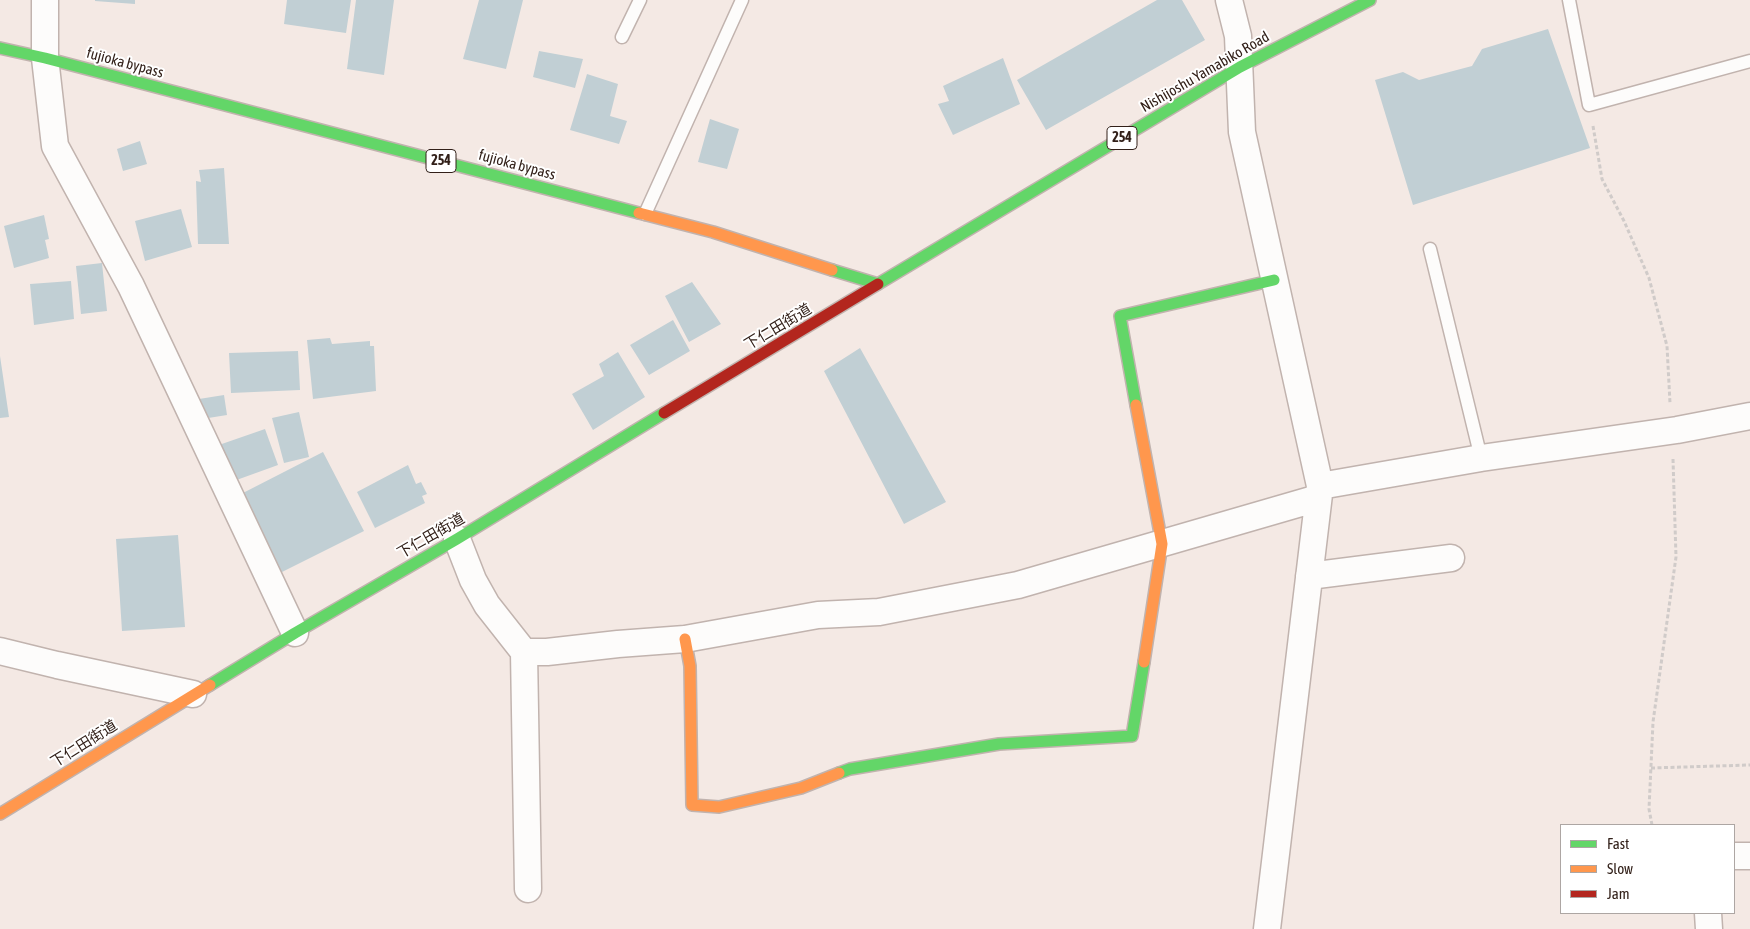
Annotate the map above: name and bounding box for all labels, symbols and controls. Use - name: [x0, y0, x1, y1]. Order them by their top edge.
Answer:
- street label: Nishijoshu Yamabiko Road: [1137, 28, 1273, 116]
- street label: fujioka bypass: [85, 44, 165, 82]
- road number: 254: [1107, 126, 1137, 150]
- street label: fujioka bypass: [477, 146, 557, 184]
- road number: 254: [426, 150, 456, 172]
- street label: 下仁田街道: [741, 300, 815, 354]
- street label: 下仁田街道: [394, 509, 468, 563]
- street label: 下仁田街道: [47, 716, 121, 772]
- legend: [1560, 824, 1735, 914]
- text: Fast: [1607, 835, 1629, 852]
- text: Slow: [1607, 860, 1633, 877]
- text: Jam: [1607, 885, 1630, 902]

